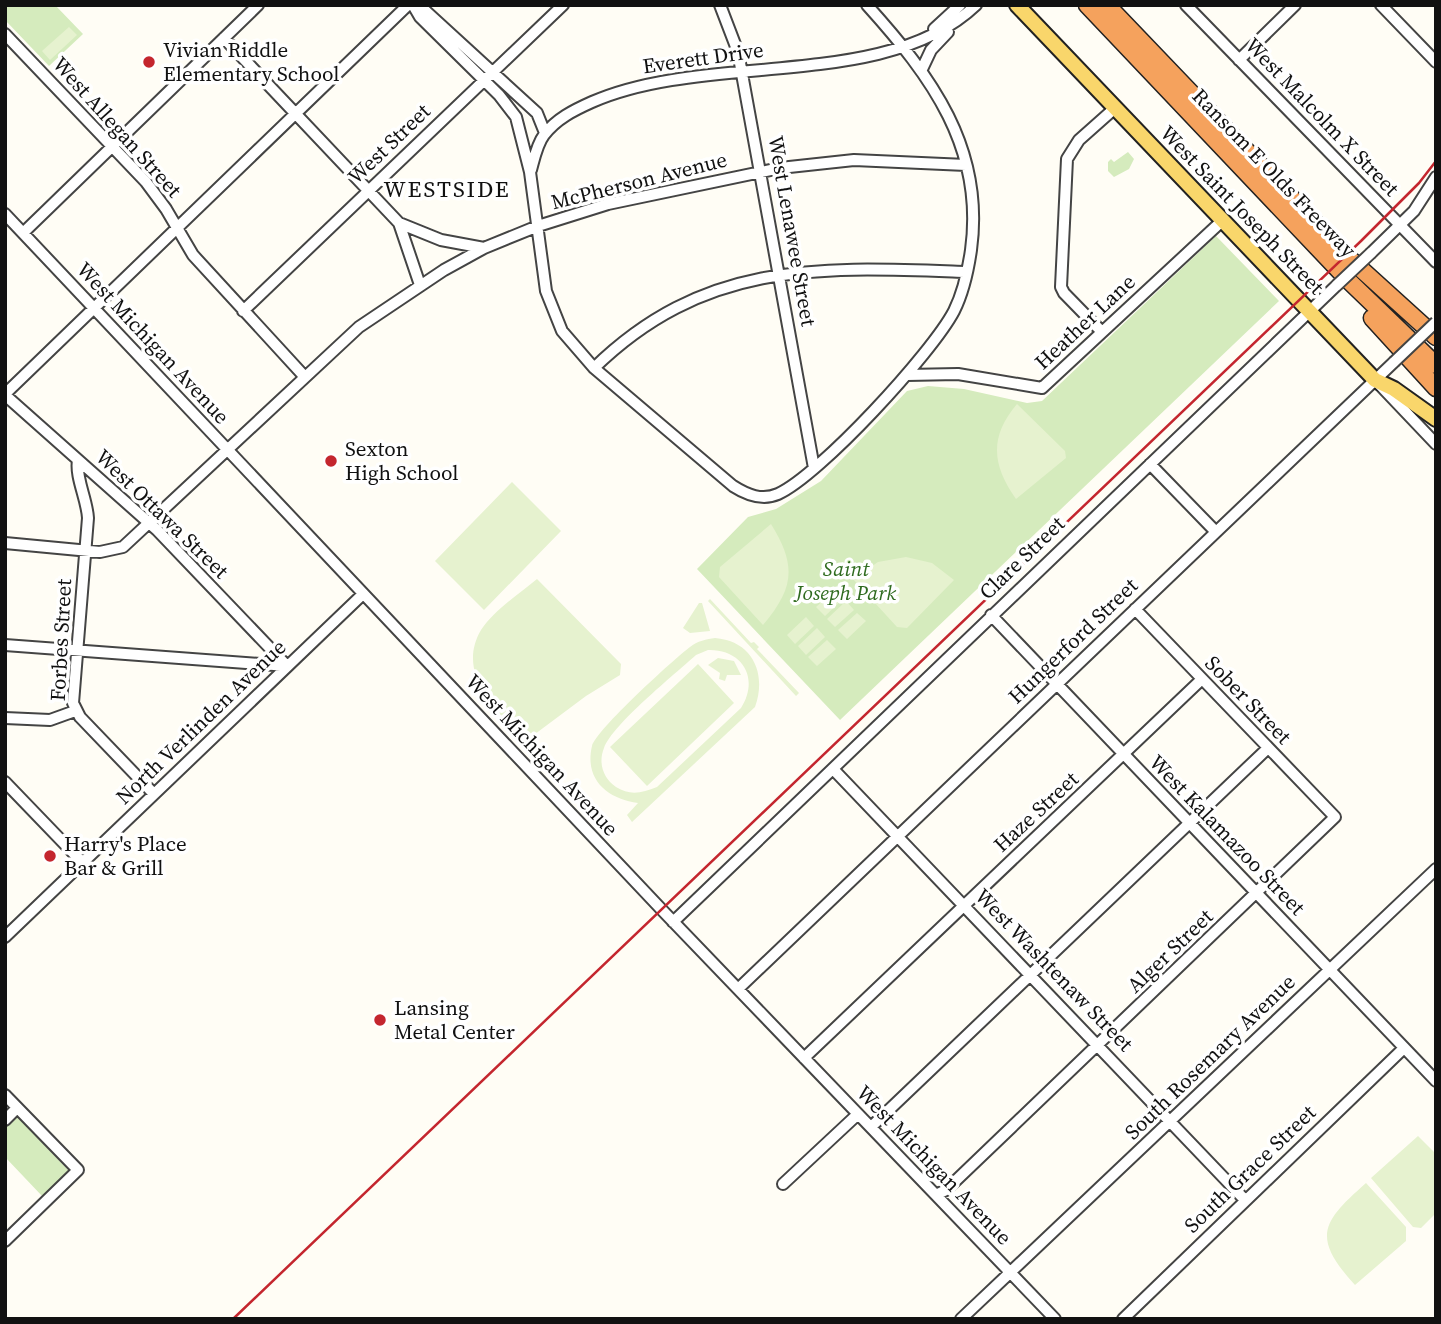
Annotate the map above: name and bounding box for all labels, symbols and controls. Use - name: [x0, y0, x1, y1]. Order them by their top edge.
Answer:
- street label: West Malcolm X Street: [1239, 31, 1406, 202]
- place label: Vivian Riddle Elementary School: [163, 35, 340, 88]
- street label: Everett Drive: [641, 35, 765, 80]
- street label: West Allegan Street: [46, 50, 189, 204]
- marker: Vivian Riddle Elementary School: [141, 54, 157, 70]
- street label: Ransom E Olds Freeway: [1186, 82, 1363, 264]
- street label: West Street: [341, 97, 436, 190]
- street label: West Saint Joseph Street: [1154, 119, 1331, 301]
- street label: West Lenawee Street: [761, 134, 824, 328]
- street label: McPherson Avenue: [548, 145, 730, 216]
- district label: WESTSIDE: [383, 173, 511, 205]
- street label: West Michigan Avenue: [70, 255, 236, 430]
- street label: Heather Lane: [1028, 267, 1141, 376]
- place label: Sexton High School: [345, 434, 458, 487]
- street label: West Ottawa Street: [89, 442, 235, 585]
- marker: Sexton High School: [323, 453, 339, 469]
- street label: Clare Street: [973, 509, 1071, 606]
- park label: Saint Joseph Park: [793, 554, 896, 607]
- street label: Hungerford Street: [1002, 571, 1144, 710]
- street label: Forbes Street: [43, 578, 78, 702]
- street label: North Verlinden Avenue: [109, 633, 292, 811]
- street label: Sober Street: [1199, 649, 1298, 750]
- street label: West Michigan Avenue: [459, 667, 625, 842]
- street label: West Kalamazoo Street: [1143, 748, 1312, 921]
- street label: Haze Street: [987, 765, 1085, 858]
- place label: Harry's Place Bar & Grill: [64, 829, 187, 882]
- marker: Harry's Place Bar & Grill: [42, 848, 58, 864]
- street label: West Washtenaw Street: [969, 882, 1140, 1058]
- street label: Alger Street: [1120, 902, 1219, 999]
- street label: South Rosemary Avenue: [1118, 967, 1301, 1146]
- place label: Lansing Metal Center: [394, 993, 515, 1046]
- marker: Lansing Metal Center: [372, 1012, 388, 1028]
- street label: West Michigan Avenue: [850, 1078, 1018, 1251]
- street label: South Grace Street: [1178, 1098, 1322, 1239]

